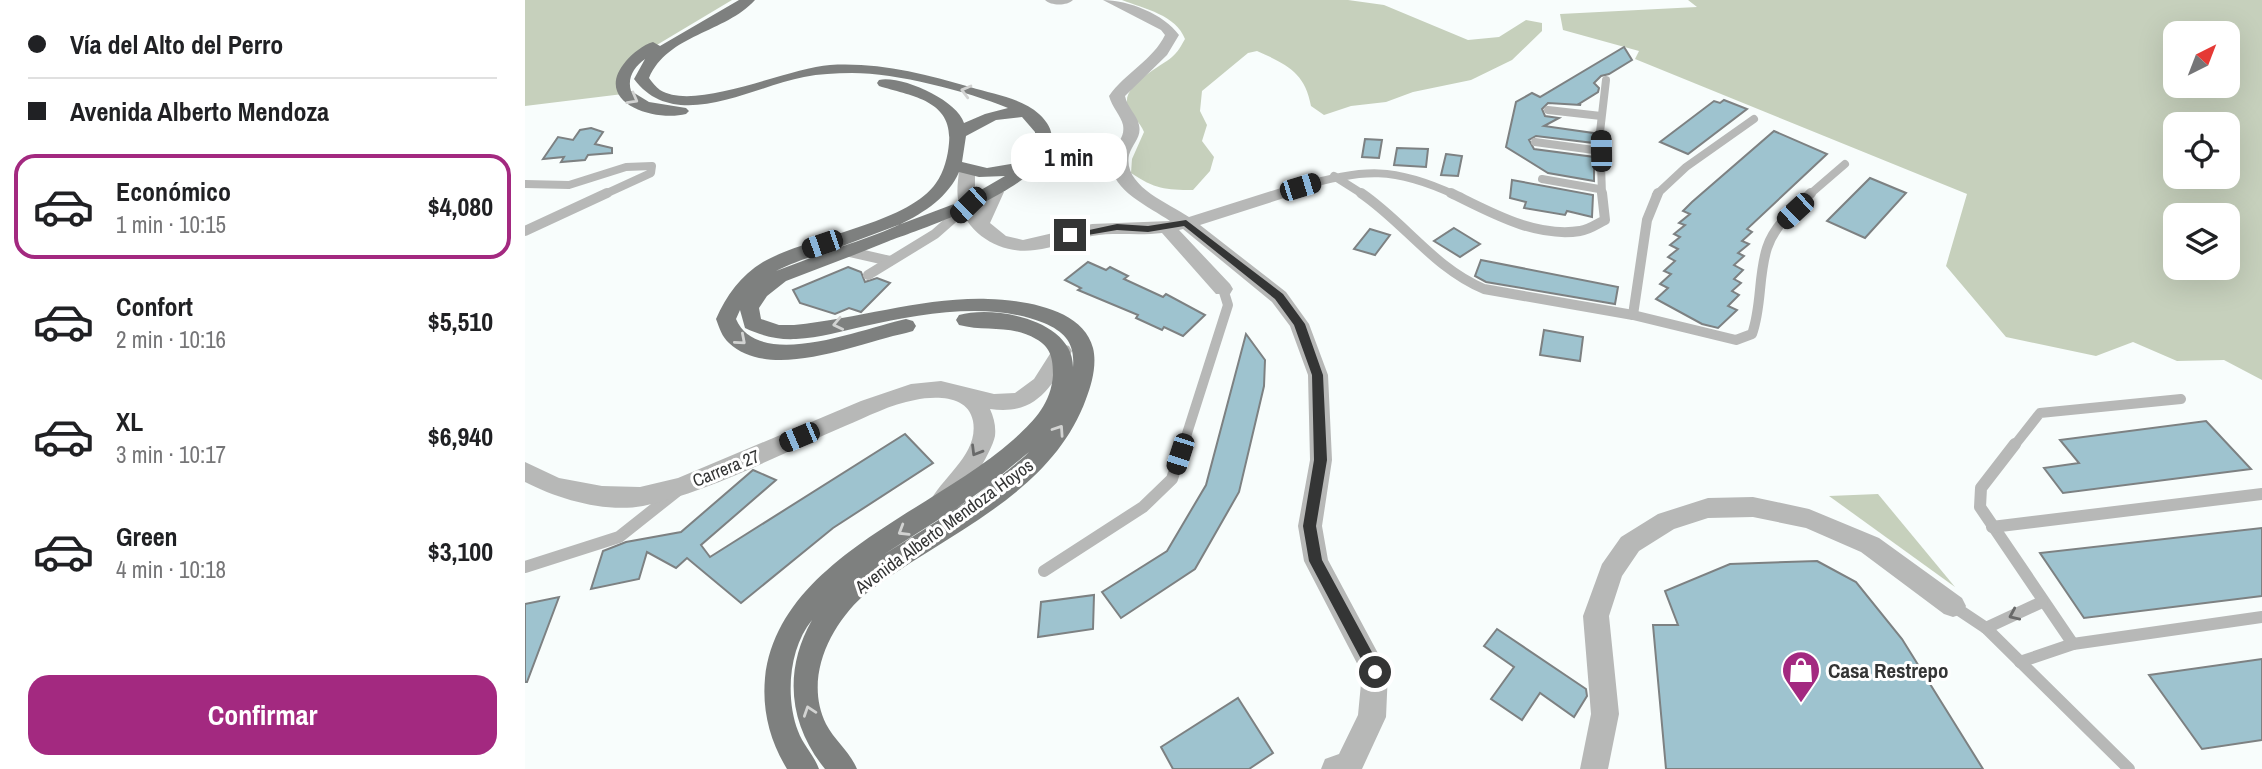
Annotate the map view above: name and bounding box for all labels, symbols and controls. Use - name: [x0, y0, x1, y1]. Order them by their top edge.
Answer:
- north arrow: [2163, 21, 2240, 98]
- map controls: [2163, 21, 2240, 280]
- text: Vía del Alto del Perro: [70, 27, 283, 62]
- one-way arrow: [960, 85, 972, 100]
- one-way arrow: [626, 91, 639, 104]
- text: Avenida Alberto Mendoza: [70, 94, 329, 129]
- button: locate: [2163, 112, 2240, 189]
- car: [1591, 130, 1612, 172]
- callout: 1 min: [1012, 134, 1128, 182]
- text: 1 min: [1044, 142, 1094, 173]
- car: [1277, 171, 1324, 203]
- text: Económico: [116, 174, 231, 209]
- icon: car: [32, 175, 95, 238]
- car: [946, 183, 991, 227]
- text: $4,080: [428, 189, 493, 224]
- car: [1773, 189, 1818, 233]
- button: layers: [2163, 203, 2240, 280]
- text: 1 min · 10:15: [116, 209, 226, 240]
- route end: [1054, 219, 1086, 251]
- car: [799, 227, 846, 261]
- text: Confort: [116, 289, 193, 324]
- icon: car: [32, 290, 95, 353]
- text: $5,510: [428, 304, 493, 339]
- one-way arrow: [832, 316, 844, 331]
- text: 2 min · 10:16: [116, 324, 226, 355]
- one-way arrow: [733, 332, 746, 344]
- text: XL: [116, 404, 143, 439]
- icon: car: [32, 405, 95, 468]
- text: $6,940: [428, 419, 493, 454]
- car: [776, 419, 823, 455]
- one-way arrow: [1051, 425, 1063, 438]
- car: [1164, 431, 1197, 477]
- text: 3 min · 10:17: [116, 439, 226, 470]
- street label: Carrera 27: [689, 443, 763, 493]
- one-way arrow: [972, 444, 985, 457]
- street label: Avenida Alberto Mendoza Hoyos: [849, 453, 1038, 600]
- text: Green: [116, 519, 178, 554]
- icon: car: [32, 520, 95, 583]
- one-way arrow: [897, 523, 910, 536]
- text: $3,100: [428, 534, 493, 569]
- text: 4 min · 10:18: [116, 554, 226, 585]
- one-way arrow: [2009, 607, 2021, 621]
- shop icon: Casa Restrepo: [1780, 649, 1822, 704]
- route start: [1359, 656, 1391, 688]
- place label: Casa Restrepo: [1828, 656, 1949, 685]
- button: Confirmar: [28, 675, 497, 755]
- one-way arrow: [803, 706, 817, 718]

